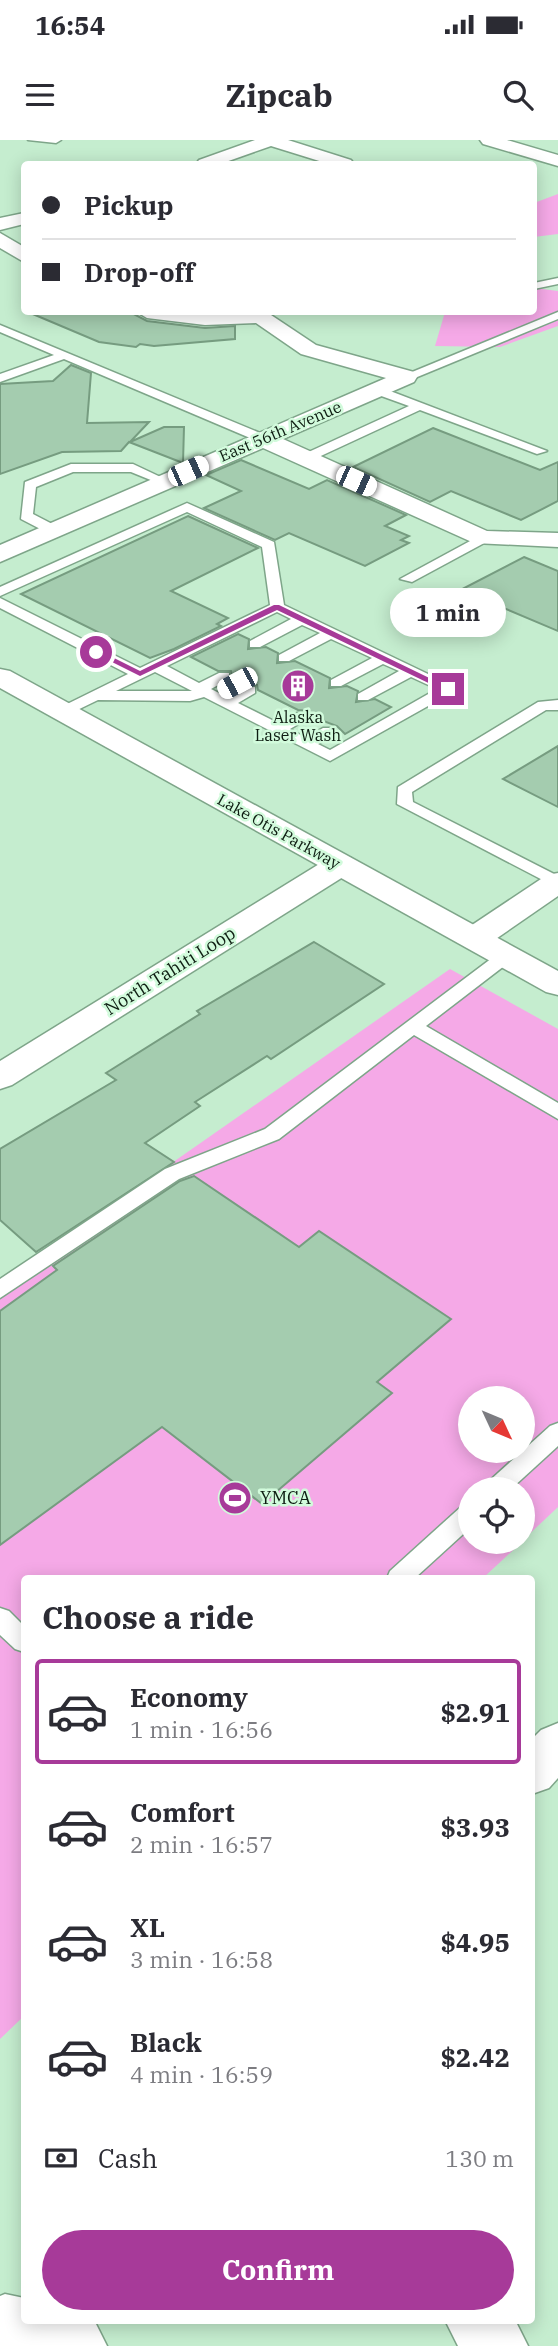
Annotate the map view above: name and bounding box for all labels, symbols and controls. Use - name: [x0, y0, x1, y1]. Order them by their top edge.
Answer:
- text: 16:54: [35, 8, 105, 42]
- text: Zipcab: [225, 74, 333, 116]
- icon: menu: [21, 76, 59, 114]
- icon: search: [499, 76, 537, 114]
- text: Pickup: [84, 188, 174, 222]
- text: Drop-off: [84, 255, 195, 289]
- street label: East 56th Avenue: [216, 396, 344, 466]
- car: [165, 453, 212, 489]
- car: [333, 463, 380, 499]
- callout: 1 min: [390, 588, 506, 636]
- text: 1 min: [416, 597, 480, 627]
- route start: [80, 636, 112, 668]
- car: [214, 664, 261, 702]
- building icon: Alaska Laser Wash: [279, 667, 317, 705]
- route end: [432, 673, 464, 705]
- place label: Alaska Laser Wash: [255, 707, 341, 745]
- street label: Lake Otis Parkway: [214, 789, 344, 873]
- street label: North Tahiti Loop: [100, 921, 239, 1020]
- north arrow: [458, 1386, 536, 1463]
- map controls: [458, 1386, 535, 1554]
- button: locate: [458, 1477, 535, 1554]
- sports icon: YMCA: [216, 1479, 254, 1517]
- place label: YMCA: [260, 1486, 312, 1509]
- text: Choose a ride: [42, 1596, 254, 1638]
- icon: car: [46, 1680, 109, 1743]
- text: Economy: [130, 1680, 248, 1714]
- text: $2.91: [440, 1695, 510, 1729]
- text: 1 min · 16:56: [130, 1714, 273, 1744]
- icon: car: [46, 1795, 109, 1858]
- text: Comfort: [130, 1795, 235, 1829]
- text: $3.93: [440, 1810, 510, 1844]
- text: 2 min · 16:57: [130, 1829, 273, 1859]
- icon: car: [46, 1910, 109, 1973]
- text: XL: [130, 1910, 165, 1944]
- text: $4.95: [440, 1925, 510, 1959]
- text: 3 min · 16:58: [130, 1944, 273, 1974]
- icon: car: [46, 2025, 109, 2088]
- text: Black: [130, 2025, 202, 2059]
- text: $2.42: [440, 2040, 510, 2074]
- text: 4 min · 16:59: [130, 2059, 273, 2089]
- icon: cash: [42, 2139, 80, 2177]
- text: Cash: [98, 2141, 158, 2175]
- text: 130 m: [445, 2143, 514, 2173]
- button: Confirm: [42, 2230, 514, 2310]

